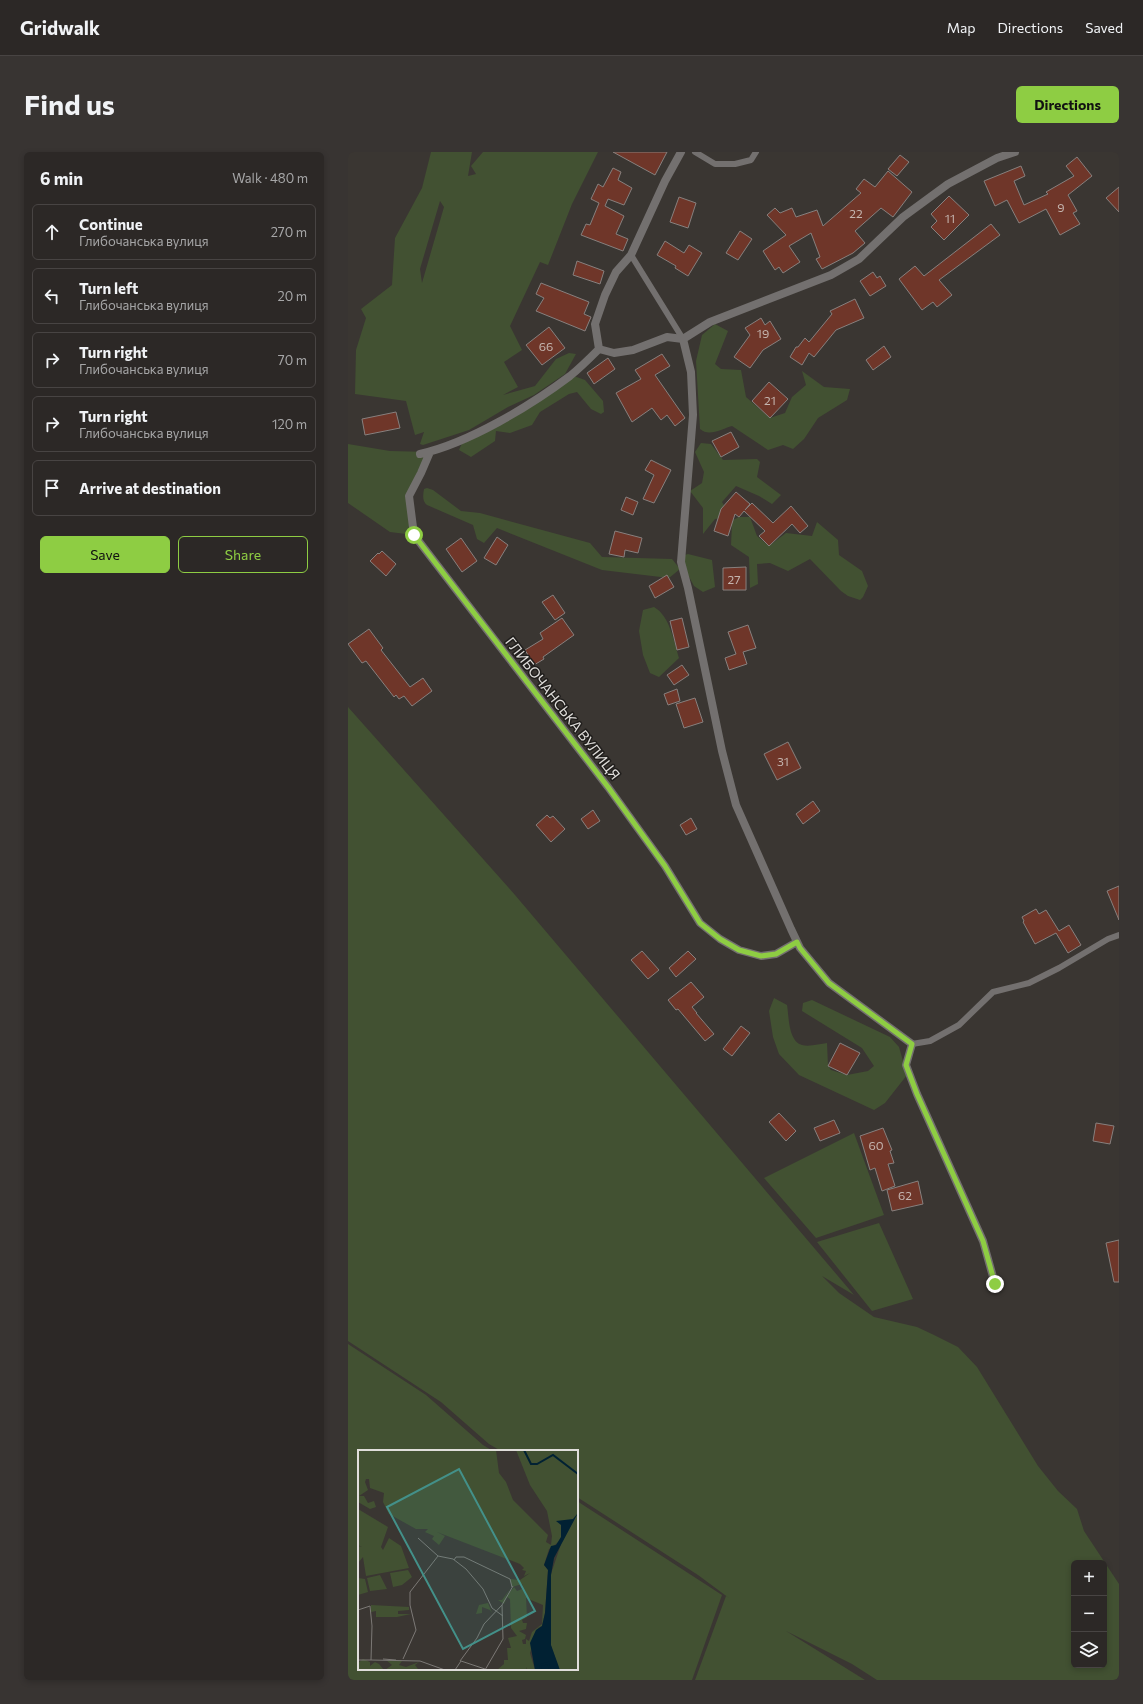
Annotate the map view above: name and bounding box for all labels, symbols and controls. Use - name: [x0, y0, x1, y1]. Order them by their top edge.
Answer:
- text: Gridwalk: [20, 16, 100, 39]
- text: Map: [947, 19, 976, 36]
- text: Directions: [998, 19, 1063, 36]
- text: Saved: [1085, 19, 1123, 36]
- button: Directions: [1016, 86, 1119, 123]
- text: Find us: [24, 87, 115, 121]
- text: 6 min: [40, 168, 83, 189]
- text: Walk · 480 m: [232, 170, 308, 186]
- house number: 9: [1057, 200, 1065, 214]
- house number: 22: [849, 206, 863, 220]
- house number: 11: [945, 211, 955, 225]
- text: Continue: [79, 215, 143, 233]
- icon: ahead: [41, 221, 63, 243]
- text: 270 m: [271, 224, 307, 240]
- text: Глибочанська вулиця: [79, 233, 209, 249]
- text: Turn left: [79, 279, 138, 297]
- icon: left: [41, 285, 63, 307]
- text: 20 m: [278, 288, 307, 304]
- text: Глибочанська вулиця: [79, 297, 209, 313]
- house number: 19: [757, 326, 769, 340]
- house number: 66: [539, 339, 553, 353]
- text: Turn right: [79, 343, 148, 361]
- icon: right: [41, 349, 63, 371]
- text: 70 m: [278, 352, 307, 368]
- text: Глибочанська вулиця: [79, 361, 209, 377]
- house number: 21: [764, 393, 776, 407]
- text: Turn right: [79, 407, 148, 425]
- icon: right: [41, 413, 63, 435]
- text: 120 m: [272, 416, 307, 432]
- text: Глибочанська вулиця: [79, 425, 209, 441]
- icon: arrive: [41, 477, 63, 499]
- text: Arrive at destination: [79, 479, 221, 497]
- route start: [405, 526, 423, 544]
- button: Save: [40, 536, 170, 573]
- button: Share: [178, 536, 308, 573]
- house number: 27: [728, 572, 740, 586]
- street label: ГЛИБОЧАНСЬКА ВУЛИЦЯ: [502, 633, 624, 783]
- house number: 31: [777, 754, 789, 768]
- house number: 60: [868, 1138, 884, 1152]
- house number: 62: [898, 1188, 912, 1202]
- route end: [986, 1275, 1004, 1293]
- inset map: [358, 1450, 578, 1670]
- map controls: [1071, 1560, 1107, 1668]
- button: +: [1071, 1560, 1107, 1596]
- button: −: [1071, 1596, 1107, 1632]
- button: layers: [1071, 1632, 1107, 1668]

